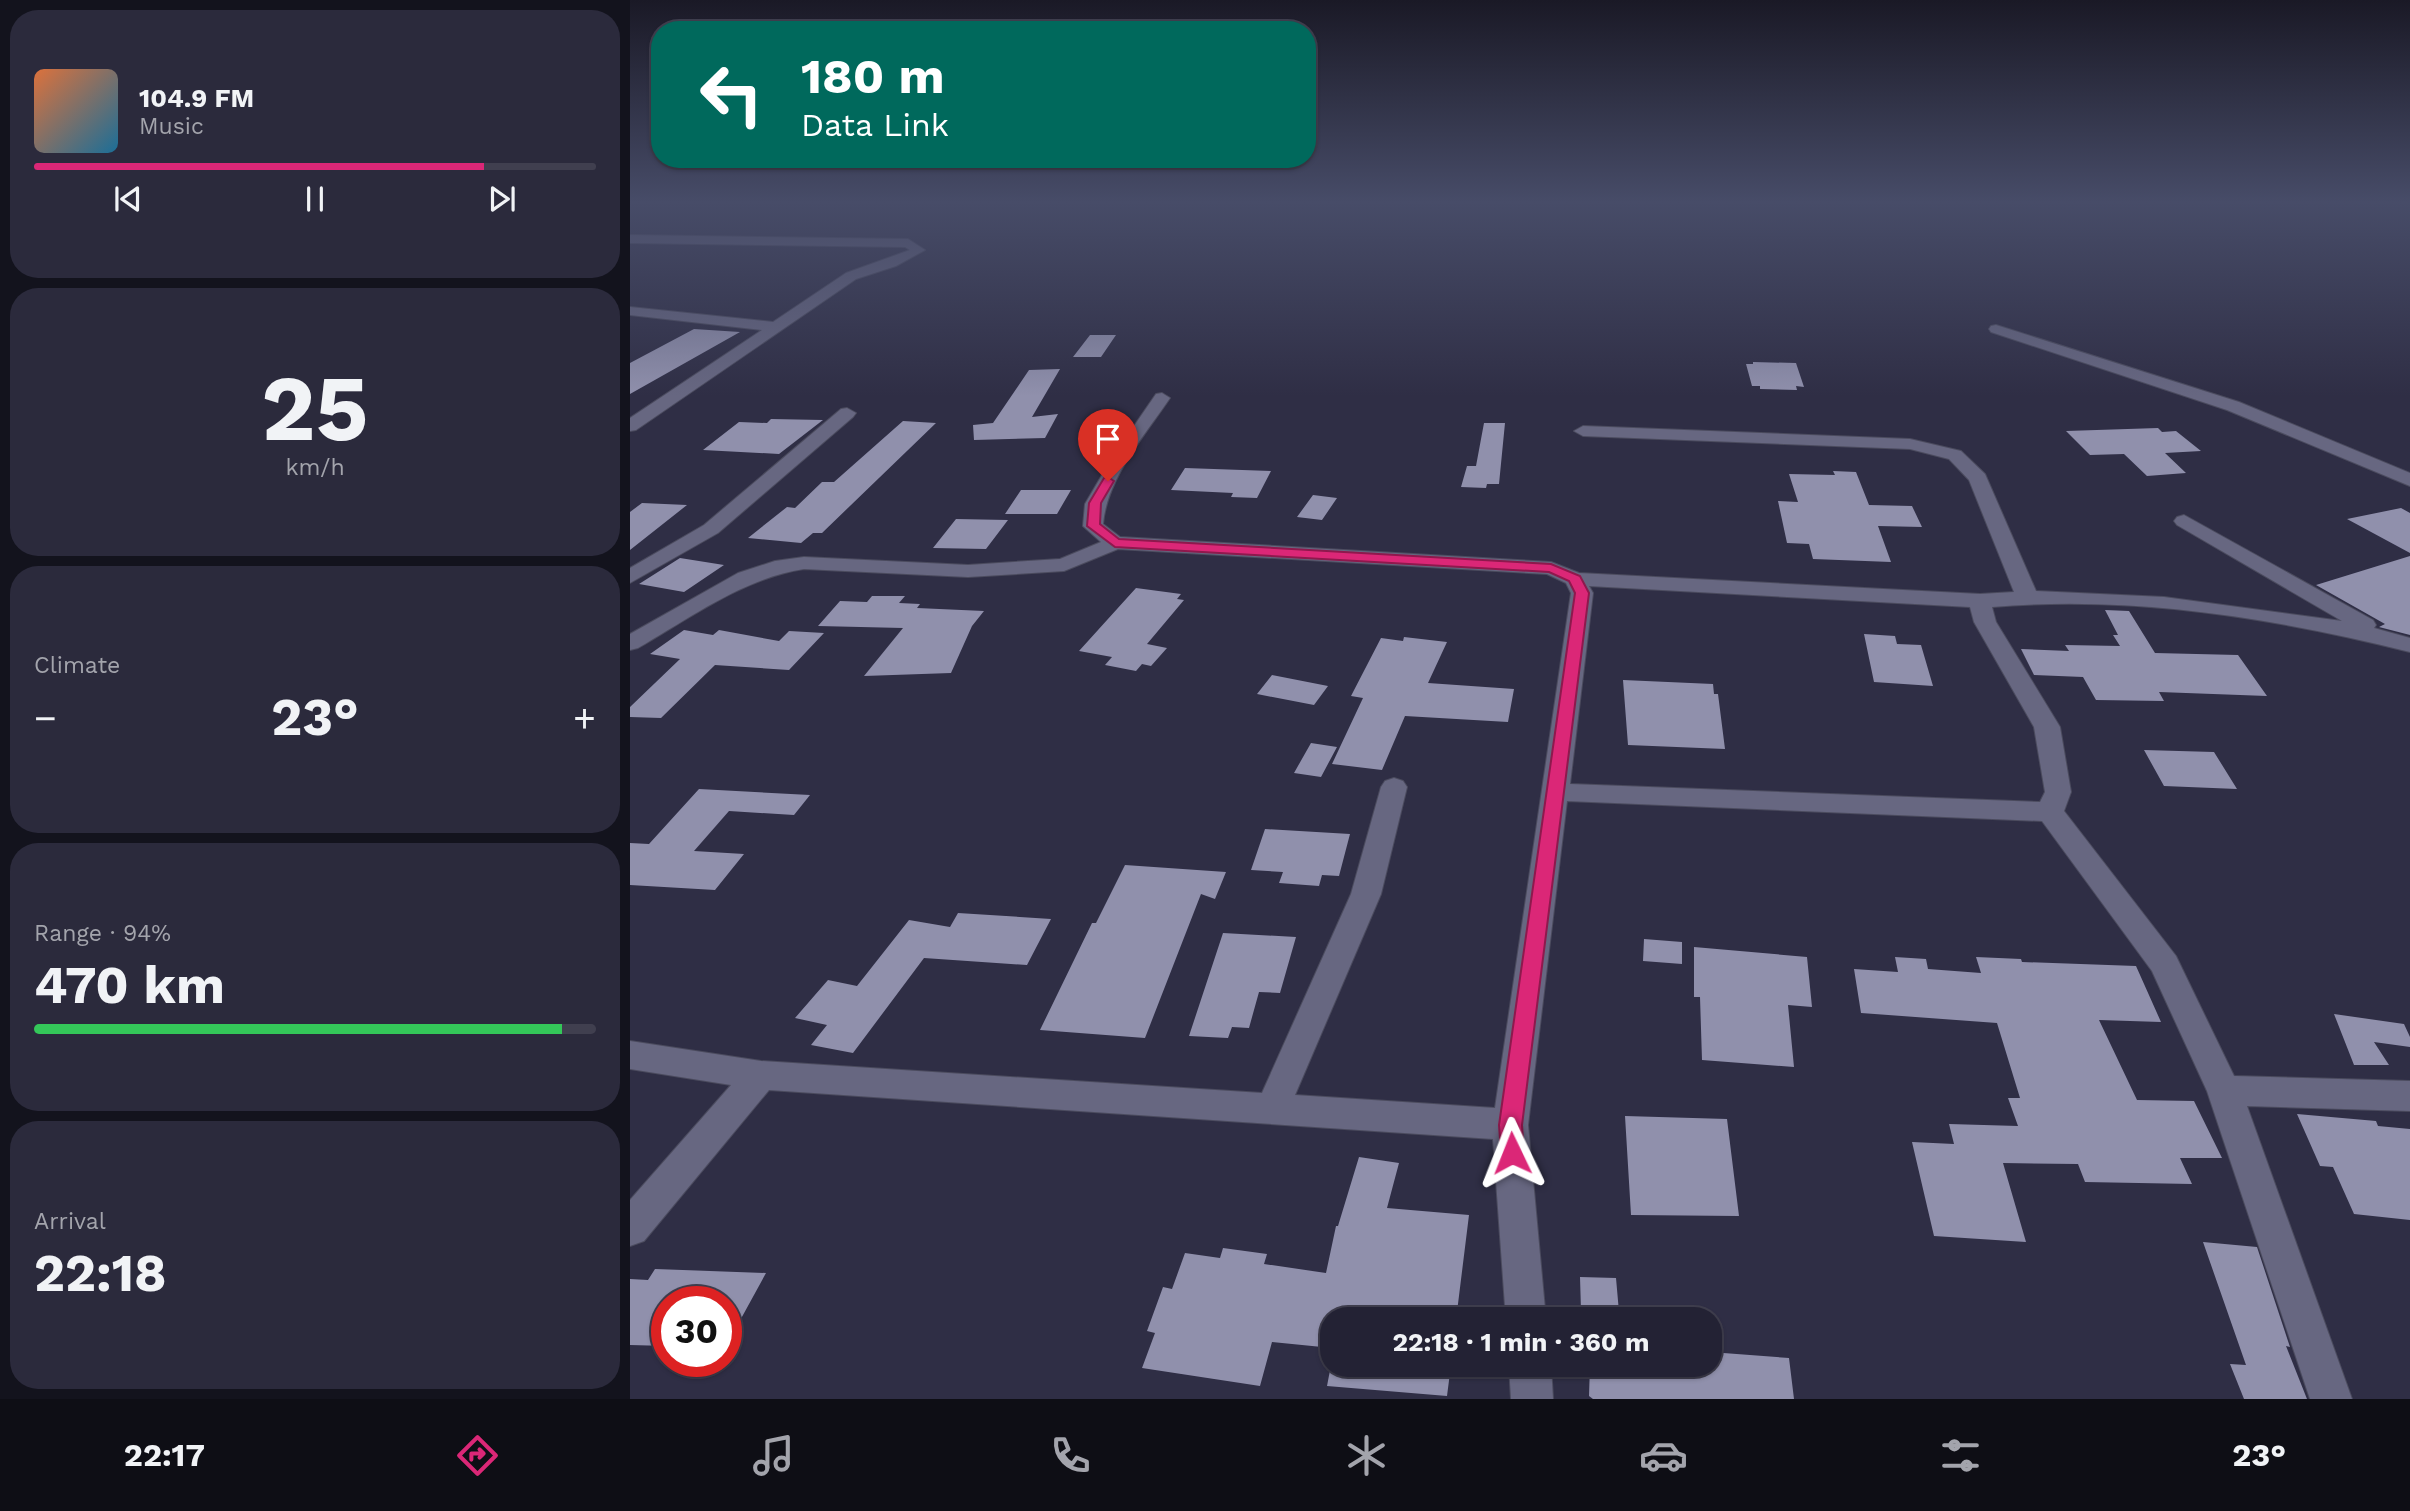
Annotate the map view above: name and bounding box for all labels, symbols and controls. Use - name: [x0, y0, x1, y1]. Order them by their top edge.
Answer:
- text: 180 m: [801, 47, 945, 105]
- icon: left: [686, 49, 777, 140]
- text: 104.9 FM: [139, 83, 254, 113]
- text: Data Link: [801, 106, 949, 144]
- text: Music: [139, 113, 204, 140]
- icon: previous: [109, 180, 147, 218]
- icon: pause: [296, 180, 334, 218]
- icon: next: [483, 180, 521, 218]
- text: 25: [261, 355, 369, 462]
- pin: [1078, 409, 1138, 481]
- icon: arrive: [1089, 420, 1127, 458]
- text: km/h: [285, 454, 345, 481]
- text: Climate: [34, 652, 120, 679]
- text: 23°: [271, 687, 359, 748]
- text: −: [34, 696, 57, 740]
- text: +: [573, 696, 596, 740]
- text: Range · 94%: [34, 920, 171, 947]
- text: 470 km: [34, 955, 225, 1016]
- position arrow: [1475, 1116, 1549, 1190]
- text: Arrival: [34, 1208, 106, 1235]
- text: 22:18: [34, 1243, 167, 1304]
- speed limit sign: 30: [651, 1286, 742, 1377]
- text: 22:18 · 1 min · 360 m: [1392, 1327, 1650, 1357]
- icon: directions: [453, 1431, 502, 1480]
- icon: music: [749, 1431, 798, 1480]
- icon: phone: [1046, 1431, 1095, 1480]
- icon: climate: [1342, 1431, 1391, 1480]
- icon: car: [1639, 1431, 1688, 1480]
- icon: filters: [1936, 1431, 1985, 1480]
- text: 22:17: [124, 1436, 205, 1474]
- text: 23°: [2232, 1436, 2286, 1474]

